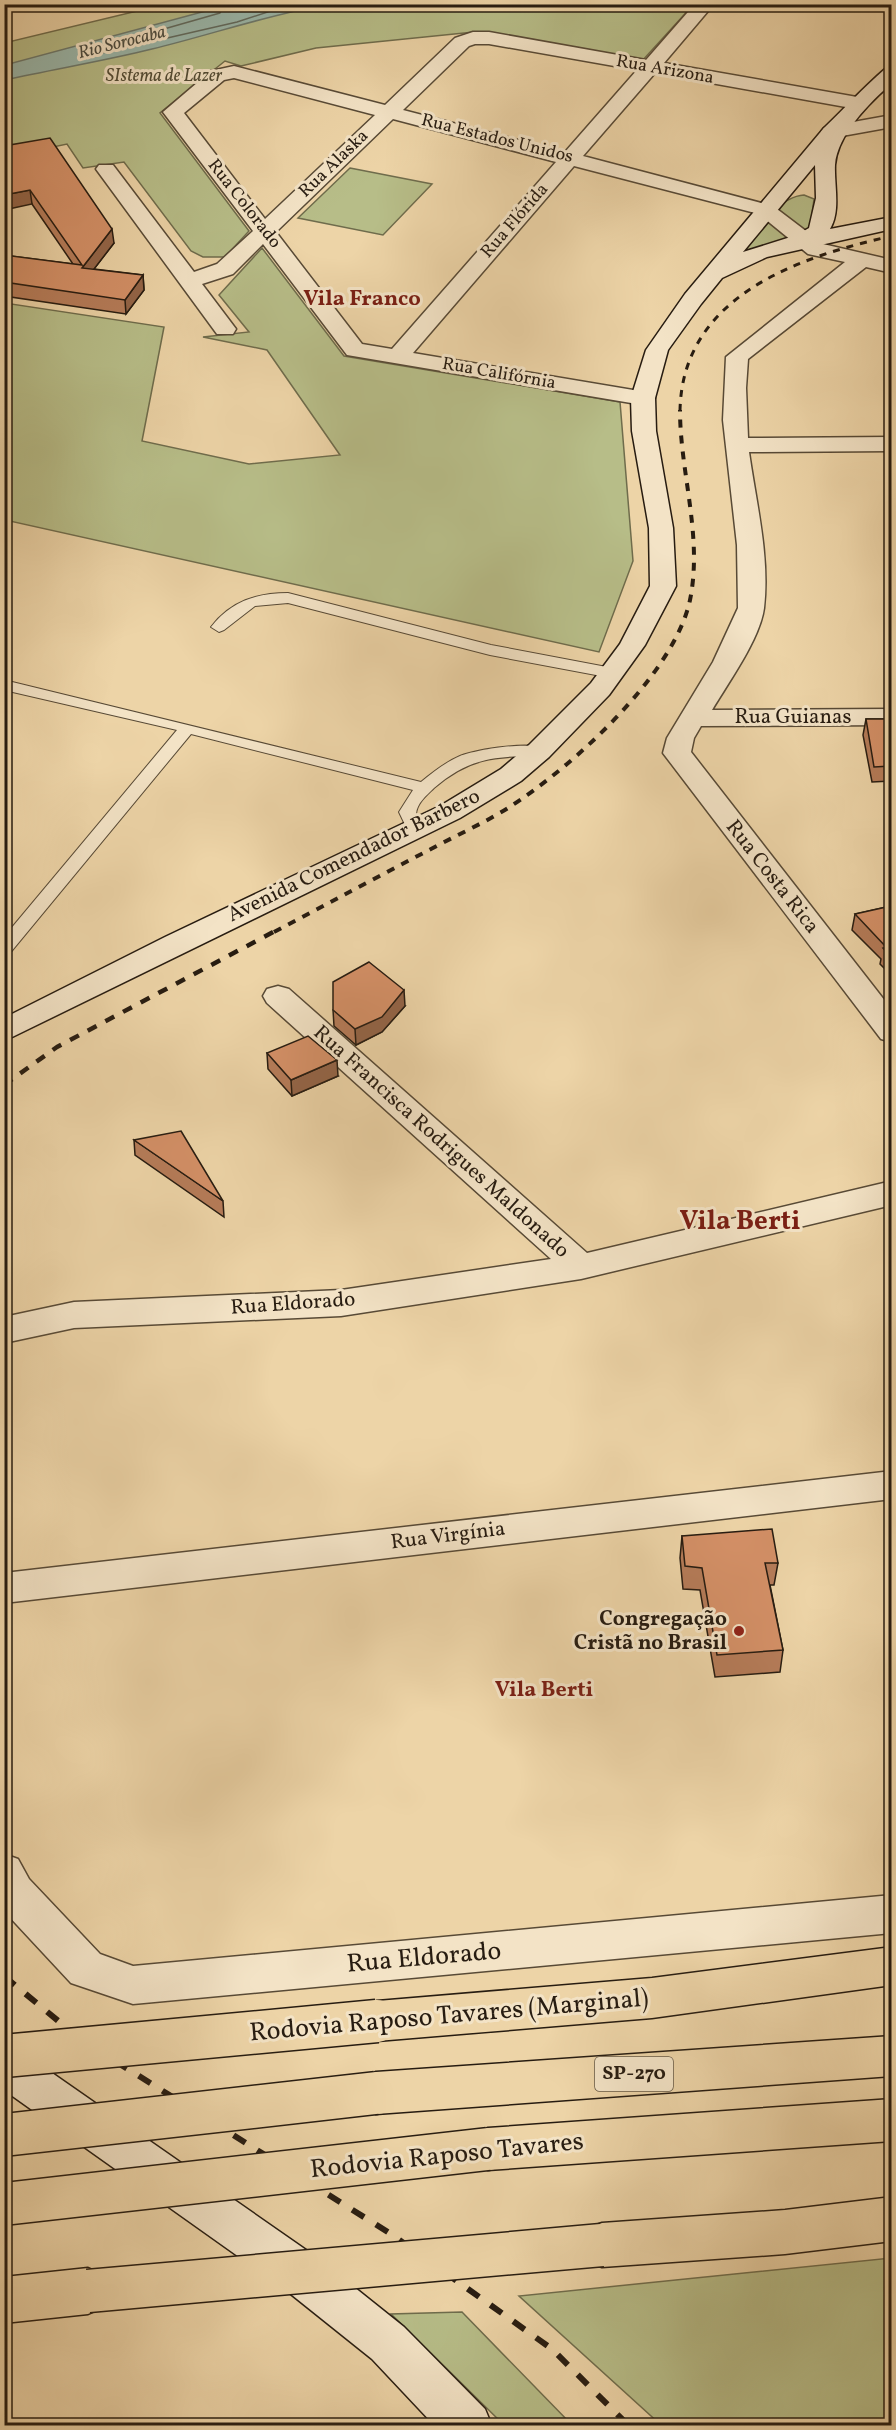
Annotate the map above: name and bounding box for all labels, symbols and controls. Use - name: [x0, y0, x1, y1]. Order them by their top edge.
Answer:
- water label: Rio Sorocaba: [75, 20, 169, 66]
- street label: Rua Arizona: [614, 49, 716, 91]
- park label: SIstema de Lazer: [106, 64, 223, 89]
- street label: Rua Estados Unidos: [418, 108, 576, 170]
- street label: Rua Alaska: [293, 124, 375, 204]
- street label: Rua Colorado: [201, 154, 287, 254]
- street label: Rua Flórida: [475, 178, 555, 264]
- district label: Vila Franco: [303, 284, 421, 315]
- street label: Rua Califórnia: [440, 352, 558, 396]
- street label: Rua Guianas: [735, 703, 851, 732]
- street label: Avenida Comendador Barbero: [223, 782, 485, 930]
- street label: Rua Costa Rica: [718, 814, 826, 940]
- street label: Rua Francisca Rodrigues Maldonado: [307, 1019, 575, 1265]
- district label: Vila Berti: [680, 1203, 800, 1241]
- street label: Rua Eldorado: [230, 1285, 356, 1323]
- street label: Rua Virgínia: [389, 1515, 507, 1557]
- place label: Congregação Cristã no Brasil: [574, 1605, 727, 1658]
- marker: Congregação Cristã no Brasil: [732, 1624, 746, 1638]
- district label: Vila Berti: [495, 1675, 593, 1706]
- street label: Rua Eldorado: [345, 1933, 503, 1983]
- street label: Rodovia Raposo Tavares (Marginal): [248, 1981, 650, 2051]
- road number: SP-270: [595, 2057, 673, 2091]
- street label: Rodovia Raposo Tavares: [309, 2124, 585, 2188]

